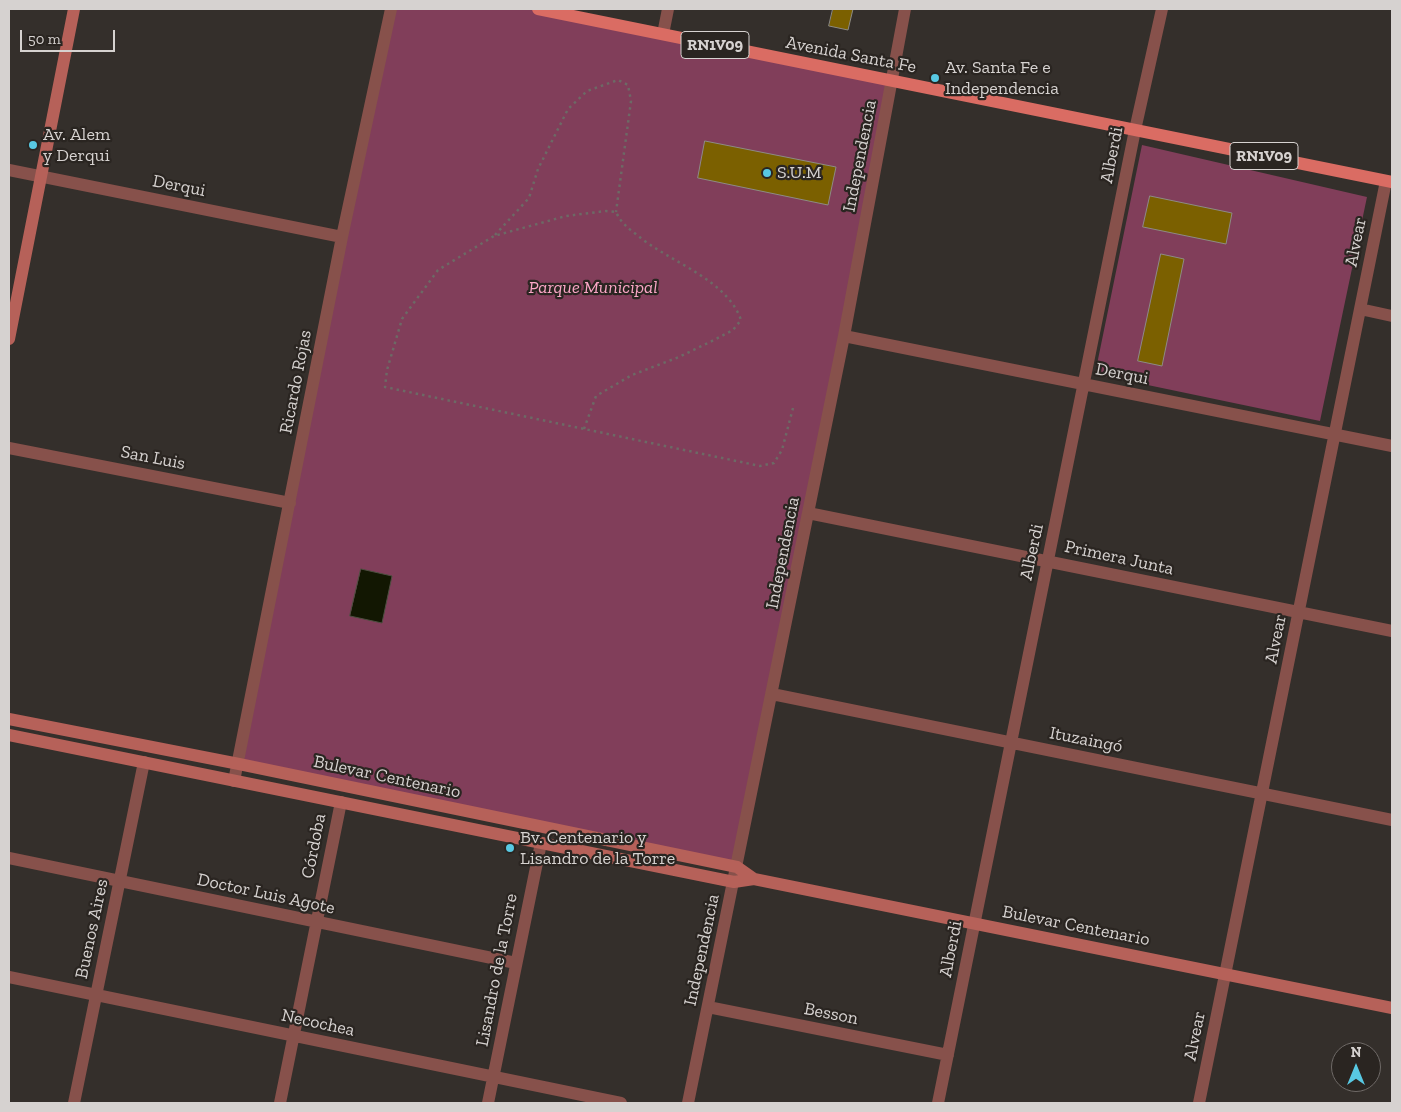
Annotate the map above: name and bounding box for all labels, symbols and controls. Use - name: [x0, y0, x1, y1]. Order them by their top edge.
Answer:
- scale bar: [22, 20, 118, 52]
- text: 50 m: [28, 30, 61, 48]
- road number: RN1V09: [681, 32, 749, 58]
- street label: Avenida Santa Fe: [784, 32, 918, 78]
- place label: Av. Santa Fe e Independencia: [945, 57, 1059, 100]
- marker: Av. Santa Fe e Independencia: [929, 72, 941, 84]
- street label: Independencia: [839, 98, 881, 214]
- place label: Av. Alem y Derqui: [43, 124, 110, 166]
- street label: Alberdi: [1096, 125, 1128, 185]
- marker: Av. Alem y Derqui: [27, 139, 39, 151]
- road number: RN1V09: [1230, 142, 1298, 170]
- place label: S.U.M: [777, 162, 822, 184]
- marker: S.U.M: [761, 167, 773, 179]
- street label: Derqui: [151, 170, 207, 202]
- street label: Alvear: [1341, 216, 1371, 268]
- park label: Parque Municipal: [528, 277, 658, 299]
- street label: Ricardo Rojas: [275, 328, 317, 436]
- street label: Derqui: [1094, 358, 1150, 390]
- street label: San Luis: [119, 441, 187, 475]
- street label: Independencia: [762, 495, 804, 611]
- street label: Alberdi: [1016, 522, 1048, 582]
- street label: Primera Junta: [1063, 536, 1175, 580]
- street label: Alvear: [1261, 613, 1291, 665]
- street label: Ituzaingó: [1048, 722, 1124, 758]
- street label: Bulevar Centenario: [312, 751, 462, 803]
- street label: Córdoba: [297, 812, 331, 880]
- place label: Bv. Centenario y Lisandro de la Torre: [520, 827, 675, 870]
- marker: Bv. Centenario y Lisandro de la Torre: [504, 842, 516, 854]
- street label: Doctor Luis Agote: [195, 869, 337, 919]
- street label: Buenos Aires: [71, 877, 113, 981]
- street label: Lisandro de la Torre: [472, 892, 522, 1048]
- street label: Independencia: [680, 892, 724, 1008]
- street label: Bulevar Centenario: [1000, 901, 1152, 951]
- street label: Alberdi: [935, 919, 967, 979]
- street label: Besson: [802, 998, 860, 1030]
- street label: Necochea: [279, 1005, 357, 1041]
- street label: Alvear: [1180, 1010, 1210, 1062]
- north arrow: [1331, 1042, 1381, 1092]
- text: N: [1351, 1044, 1361, 1061]

